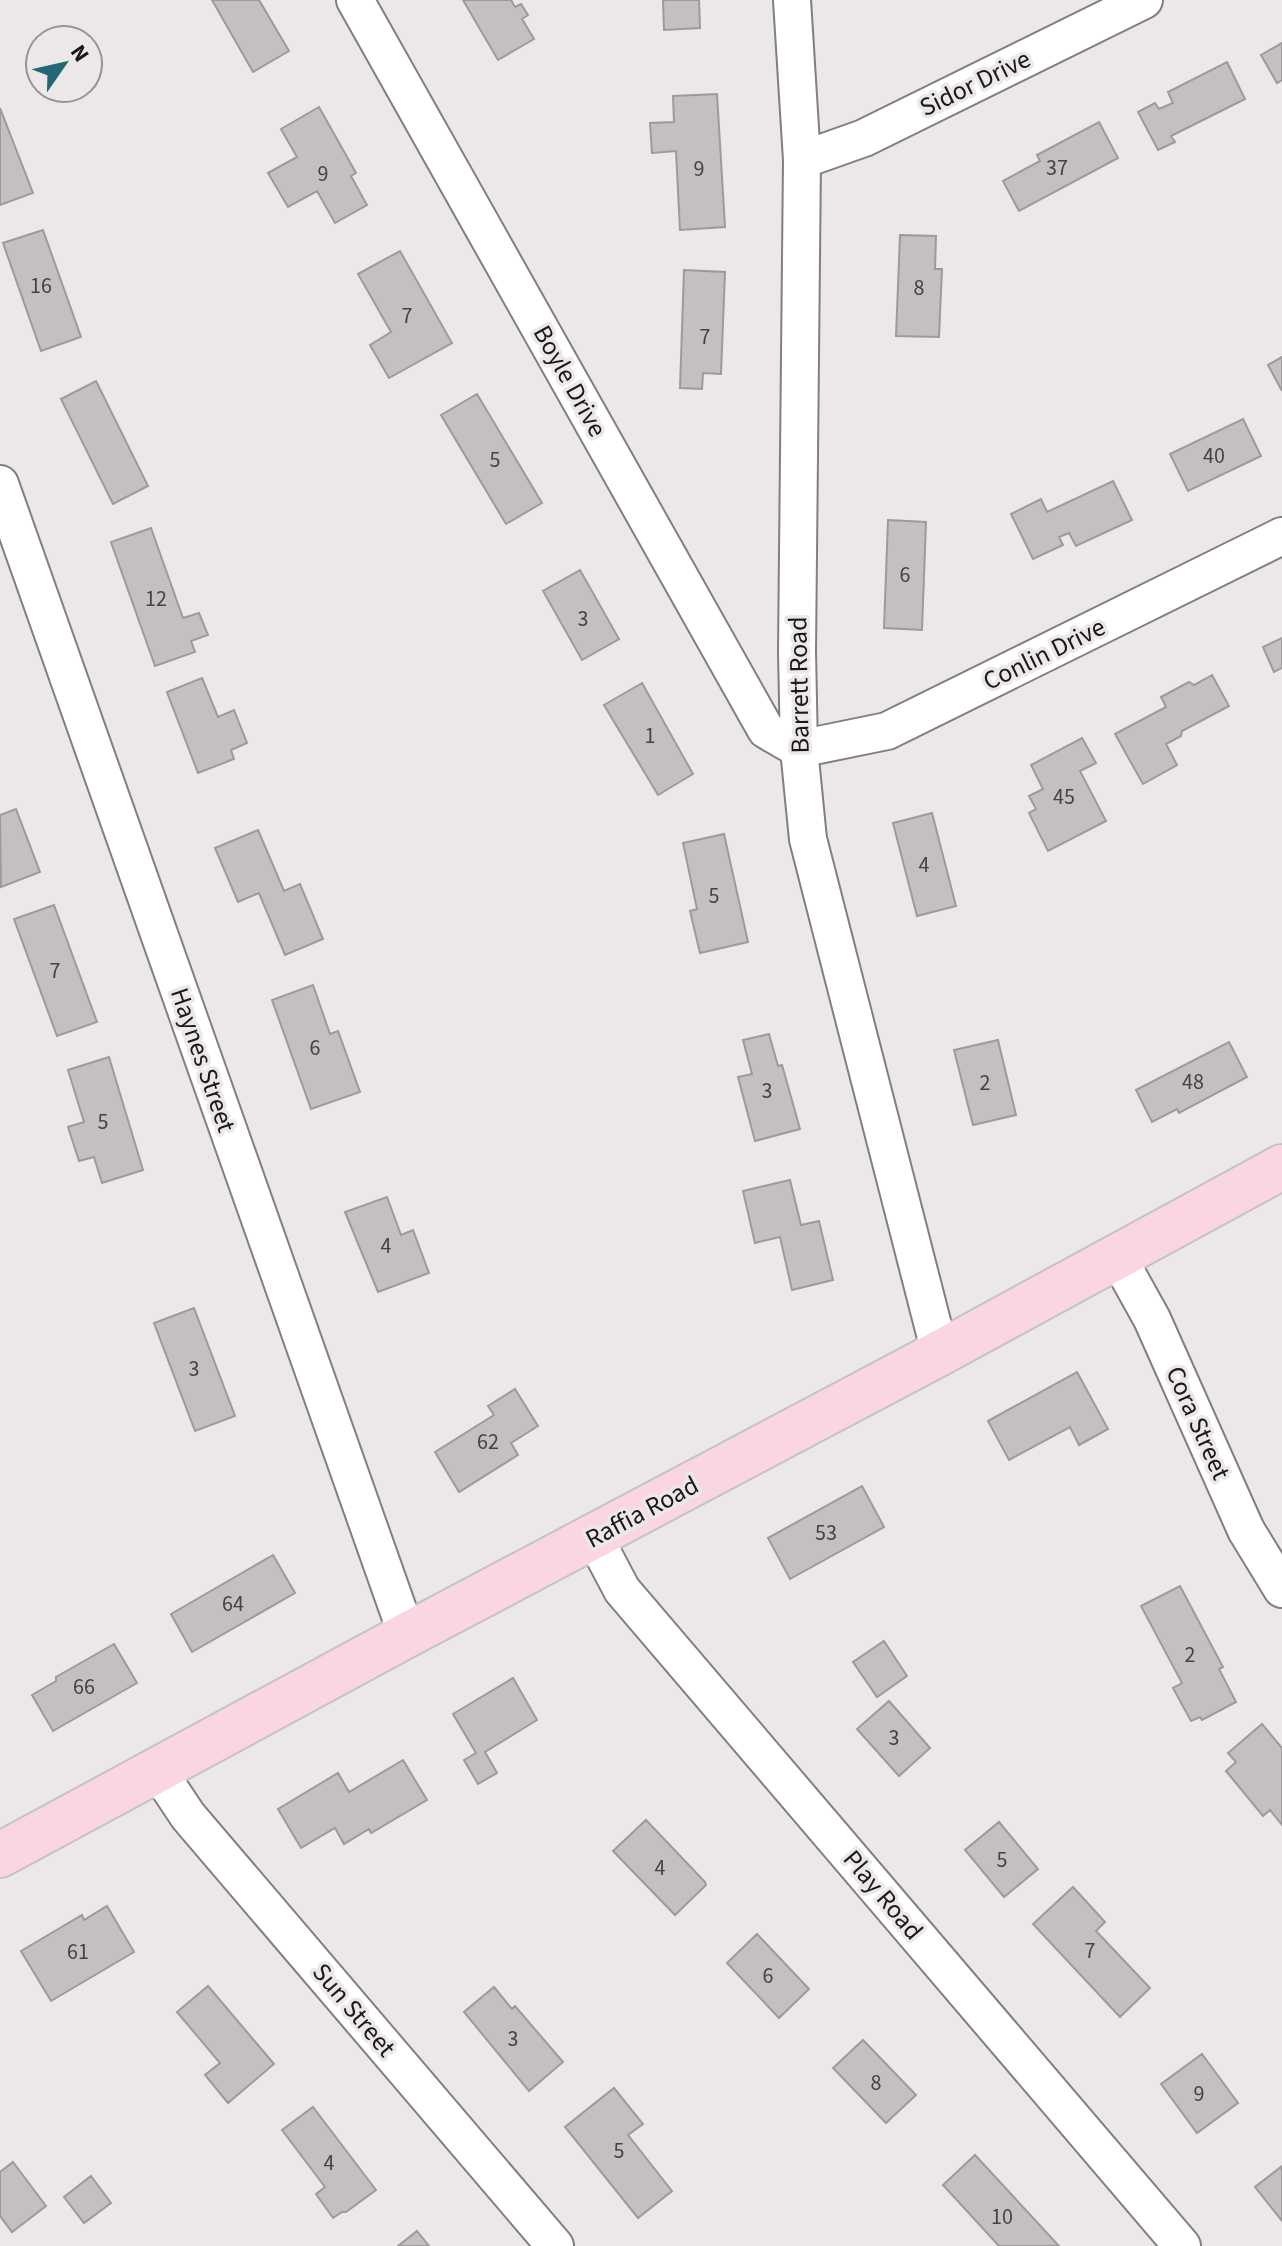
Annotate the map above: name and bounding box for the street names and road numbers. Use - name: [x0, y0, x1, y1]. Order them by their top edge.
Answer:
- street label: Sidor Drive: [913, 40, 1037, 126]
- street label: Boyle Drive: [524, 318, 616, 444]
- street label: Conlin Drive: [977, 608, 1111, 700]
- street label: Barrett Road: [779, 616, 819, 754]
- street label: Haynes Street: [161, 983, 245, 1137]
- street label: Cora Street: [1157, 1360, 1240, 1486]
- street label: Raffia Road: [579, 1467, 705, 1557]
- street label: Play Road: [834, 1842, 932, 1948]
- street label: Sun Street: [304, 1955, 404, 2065]

